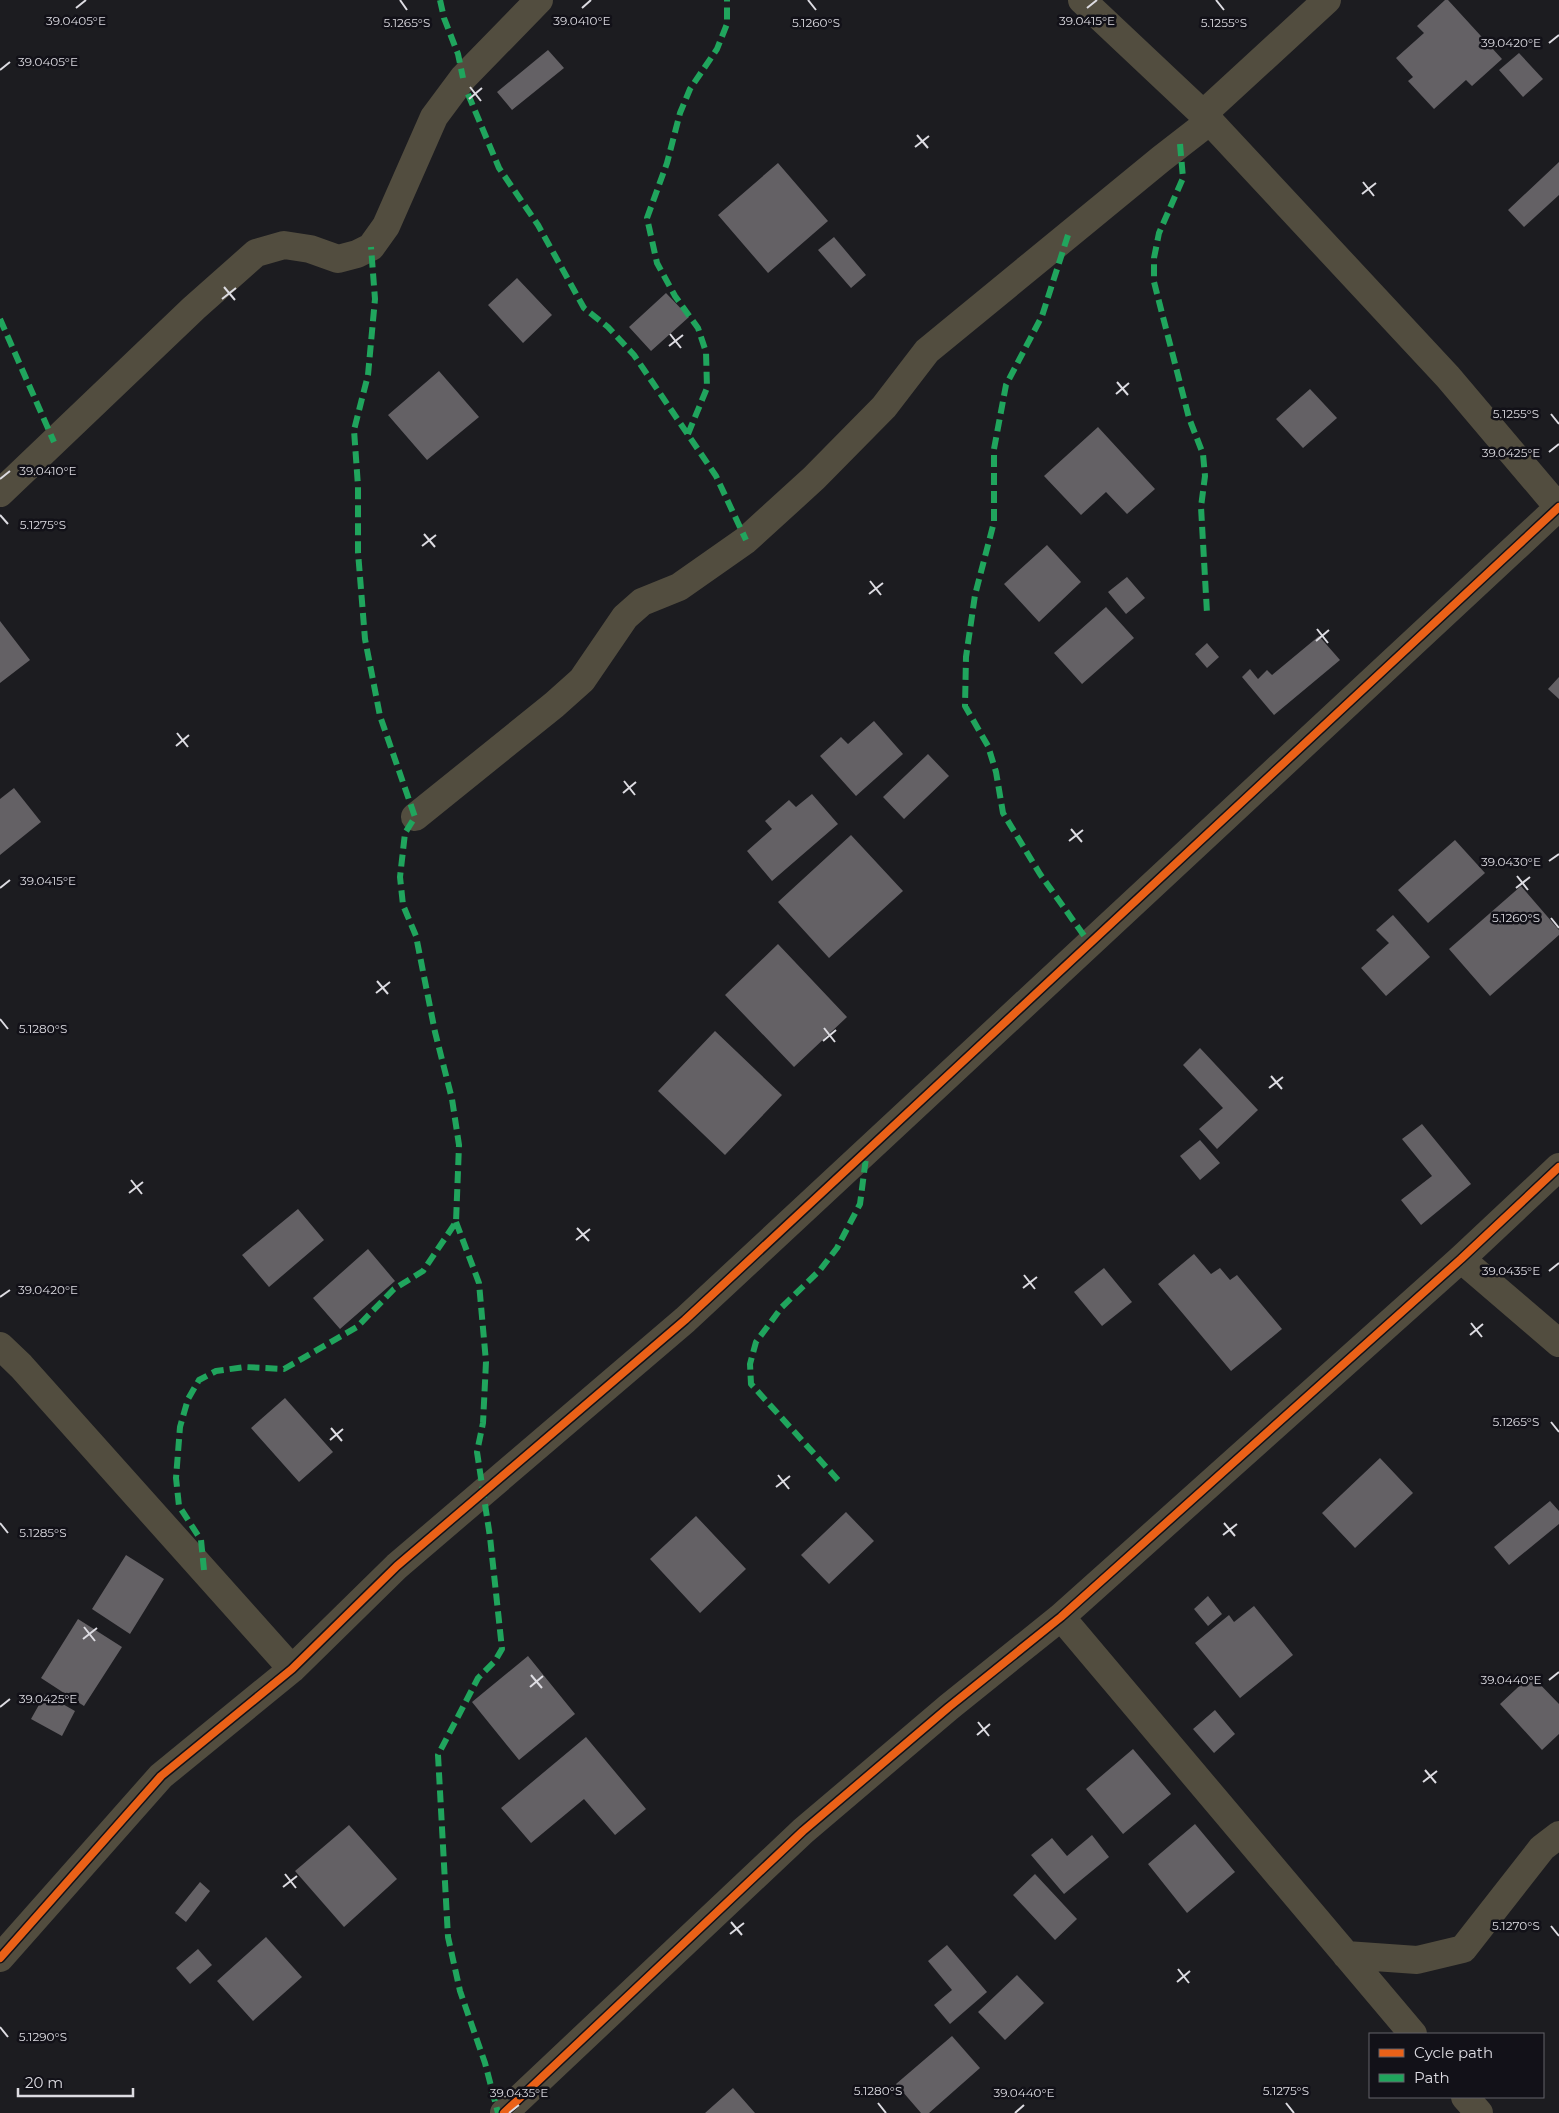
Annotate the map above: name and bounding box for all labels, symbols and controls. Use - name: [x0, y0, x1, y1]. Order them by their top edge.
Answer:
- text: 39.0405°E: [46, 13, 106, 28]
- text: 39.0410°E: [553, 13, 611, 28]
- text: 39.0415°E: [1059, 13, 1115, 28]
- text: 5.1265°S: [384, 15, 430, 30]
- text: 5.1260°S: [792, 15, 840, 30]
- text: 5.1255°S: [1201, 15, 1247, 30]
- text: 39.0420°E: [1481, 35, 1541, 50]
- text: 39.0405°E: [18, 54, 78, 69]
- text: 5.1255°S: [1493, 406, 1539, 421]
- text: 39.0425°E: [1482, 445, 1540, 460]
- text: 39.0410°E: [19, 463, 77, 478]
- text: 5.1275°S: [20, 517, 66, 532]
- text: 39.0430°E: [1481, 854, 1541, 869]
- text: 39.0415°E: [20, 873, 76, 888]
- text: 5.1260°S: [1492, 910, 1540, 925]
- text: 5.1280°S: [19, 1021, 67, 1036]
- text: 39.0435°E: [1482, 1263, 1540, 1278]
- text: 39.0420°E: [18, 1282, 78, 1297]
- text: 5.1265°S: [1493, 1414, 1539, 1429]
- text: 5.1285°S: [19, 1525, 67, 1540]
- text: 39.0440°E: [1480, 1672, 1542, 1687]
- text: 39.0425°E: [19, 1691, 77, 1706]
- text: 5.1270°S: [1492, 1918, 1540, 1933]
- text: 5.1290°S: [19, 2029, 67, 2044]
- legend: [1369, 2033, 1544, 2098]
- text: Cycle path: [1414, 2043, 1493, 2062]
- scale bar: [18, 2066, 132, 2098]
- text: Path: [1414, 2068, 1450, 2087]
- text: 20 m: [25, 2073, 63, 2092]
- text: 5.1280°S: [854, 2083, 902, 2098]
- text: 5.1275°S: [1263, 2083, 1309, 2098]
- text: 39.0435°E: [490, 2085, 548, 2100]
- text: 39.0440°E: [993, 2085, 1055, 2100]

